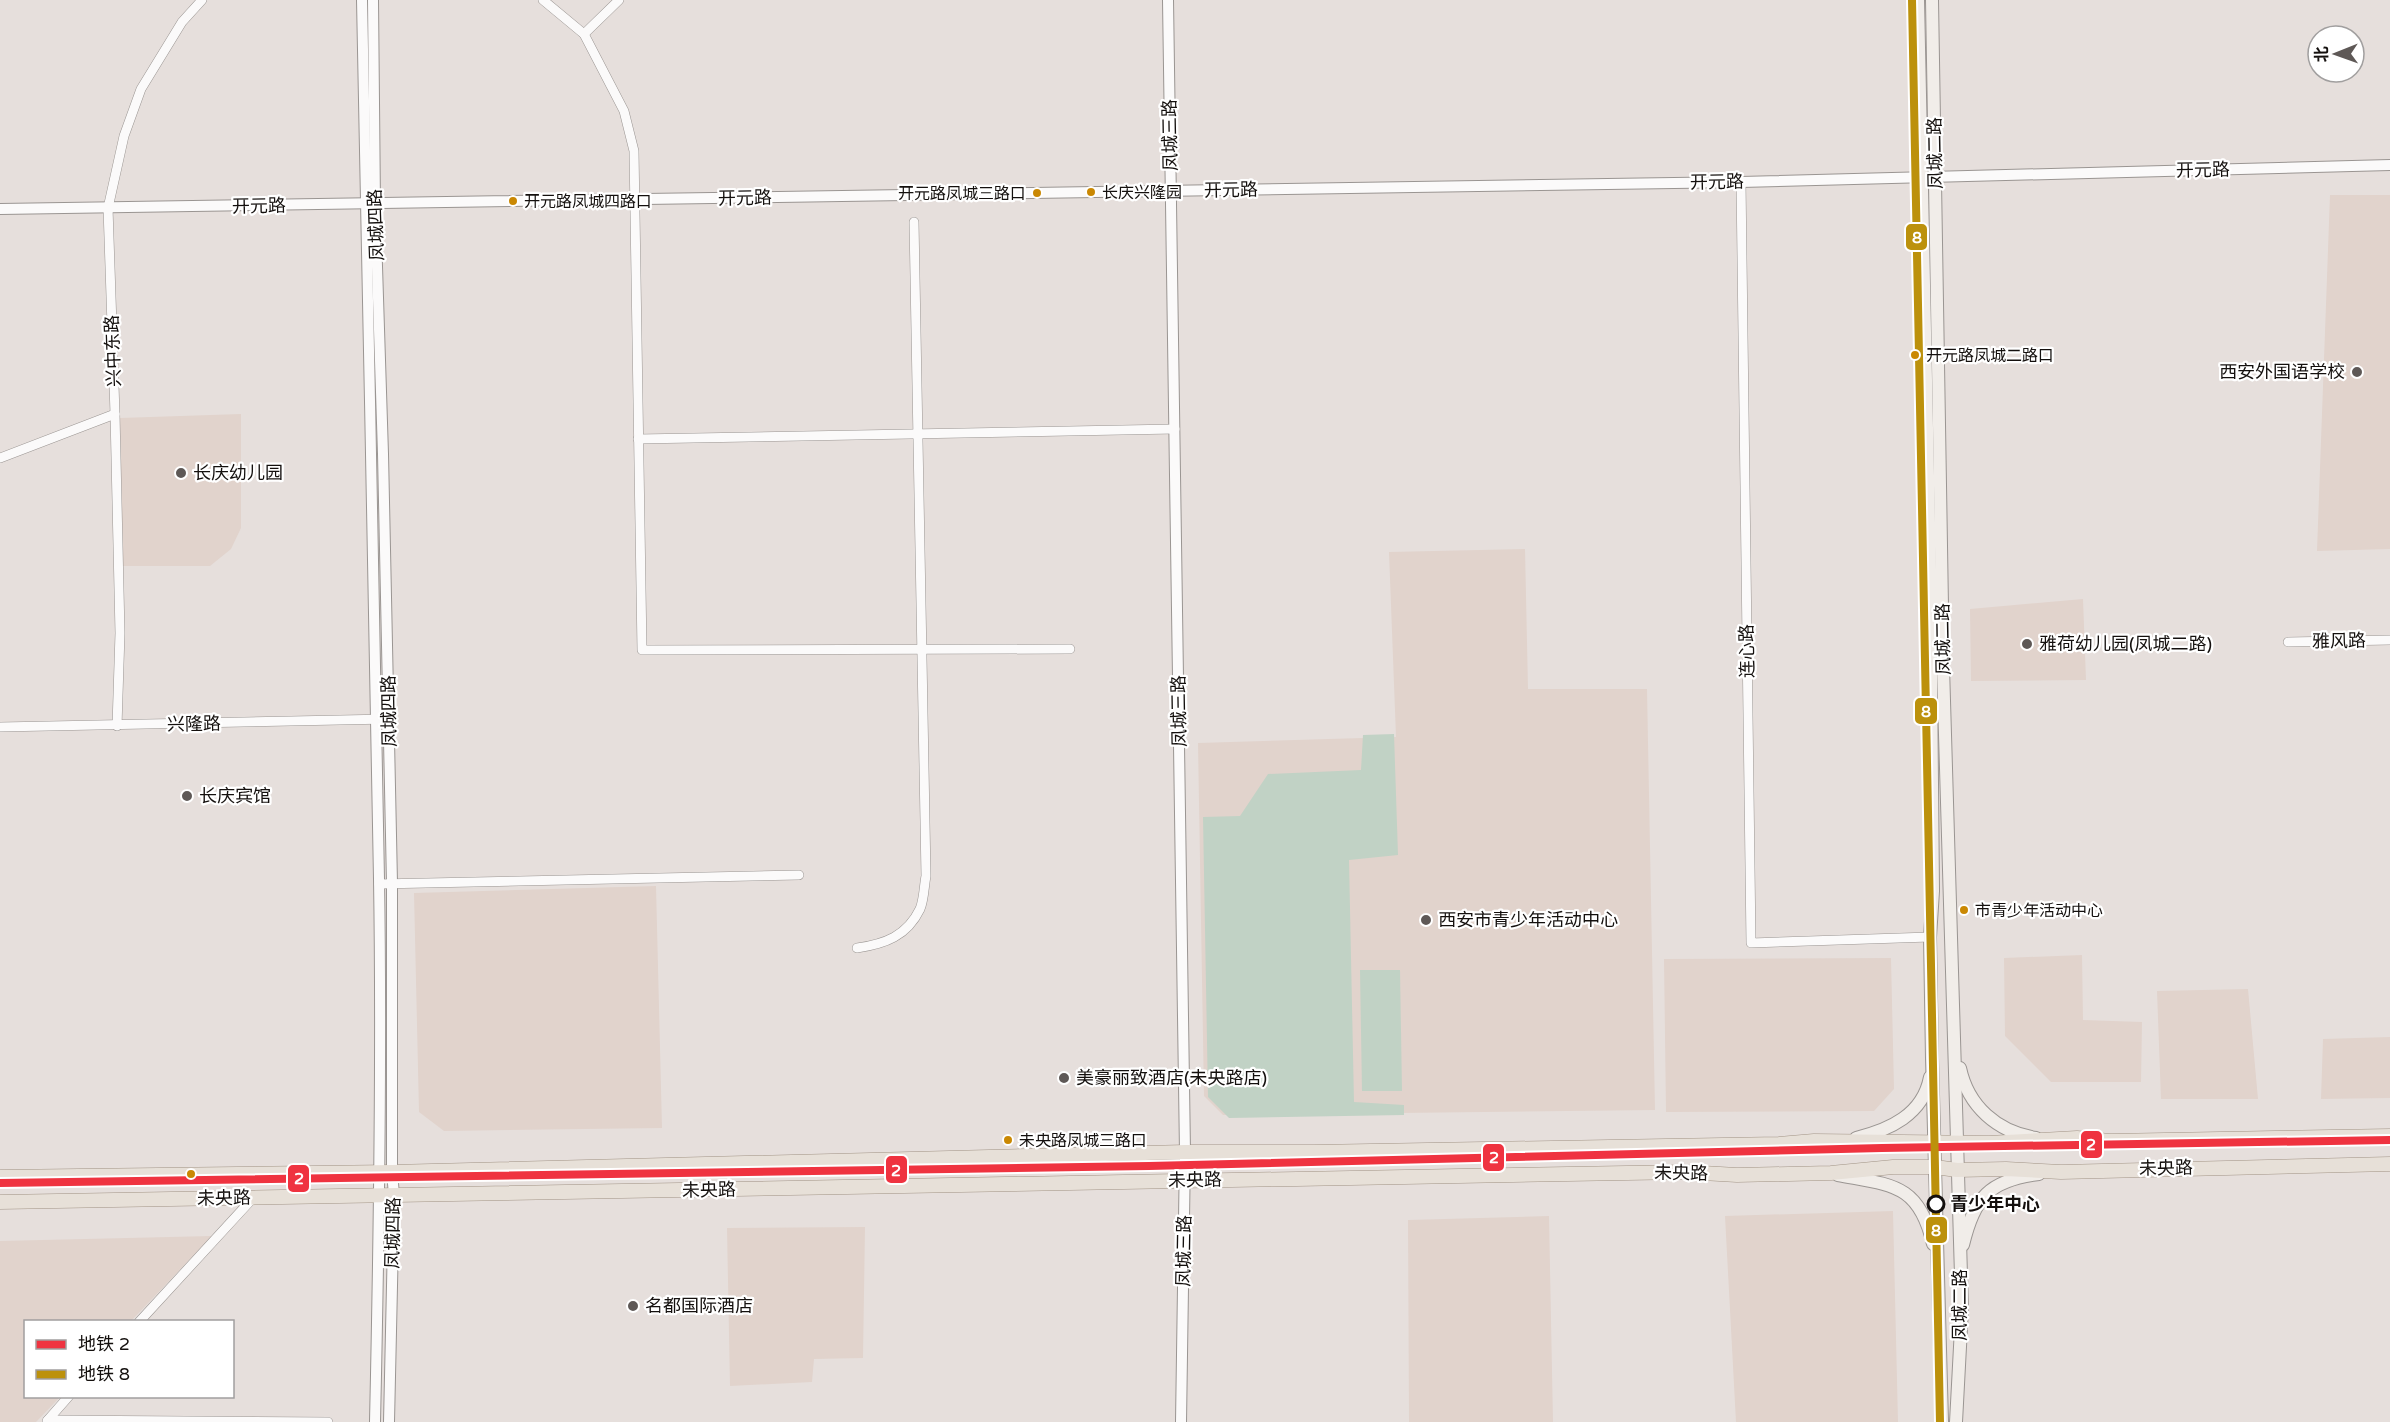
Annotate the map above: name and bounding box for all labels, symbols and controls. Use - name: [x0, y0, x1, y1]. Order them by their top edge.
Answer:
- north arrow: [2306, 24, 2366, 84]
- text: 北: [2312, 46, 2332, 62]
- street label: 凤城三路: [1158, 99, 1182, 171]
- street label: 凤城二路: [1923, 117, 1947, 189]
- street label: 开元路: [2176, 159, 2230, 181]
- street label: 开元路: [1690, 171, 1744, 193]
- street label: 开元路: [1204, 179, 1258, 201]
- place label: 长庆兴隆园: [1102, 183, 1182, 203]
- place label: 开元路凤城三路口: [898, 184, 1026, 204]
- marker: 长庆兴隆园: [1085, 186, 1097, 198]
- street label: 开元路: [718, 187, 772, 209]
- marker: 开元路凤城三路口: [1031, 187, 1043, 199]
- street label: 凤城四路: [364, 189, 388, 261]
- place label: 开元路凤城四路口: [524, 192, 652, 212]
- street label: 开元路: [232, 195, 286, 217]
- marker: 开元路凤城四路口: [507, 195, 519, 207]
- line badge: 8: [1905, 223, 1928, 251]
- text: 8: [1912, 228, 1922, 248]
- street label: 兴中东路: [101, 315, 125, 387]
- place label: 开元路凤城二路口: [1926, 346, 2054, 366]
- marker: 开元路凤城二路口: [1909, 349, 1921, 361]
- place label: 西安外国语学校: [2219, 361, 2345, 383]
- marker: 西安外国语学校: [2350, 365, 2364, 379]
- place label: 长庆幼儿园: [193, 462, 283, 484]
- marker: 长庆幼儿园: [174, 466, 188, 480]
- street label: 凤城二路: [1931, 603, 1955, 675]
- street label: 连心路: [1736, 624, 1758, 678]
- street label: 雅风路: [2312, 630, 2366, 652]
- place label: 雅荷幼儿园(凤城二路): [2039, 633, 2212, 655]
- marker: 雅荷幼儿园(凤城二路): [2020, 637, 2034, 651]
- street label: 凤城四路: [377, 675, 401, 747]
- street label: 凤城三路: [1167, 675, 1191, 747]
- line badge: 8: [1914, 697, 1938, 725]
- text: 8: [1921, 702, 1931, 722]
- street label: 兴隆路: [167, 713, 221, 735]
- place label: 长庆宾馆: [199, 785, 271, 807]
- marker: 长庆宾馆: [180, 789, 194, 803]
- place label: 市青少年活动中心: [1975, 901, 2103, 921]
- marker: 市青少年活动中心: [1958, 904, 1970, 916]
- place label: 西安市青少年活动中心: [1438, 909, 1618, 931]
- marker: 西安市青少年活动中心: [1419, 913, 1433, 927]
- place label: 美豪丽致酒店(未央路店): [1076, 1067, 1267, 1089]
- marker: 美豪丽致酒店(未央路店): [1057, 1071, 1071, 1085]
- line badge: 2: [2080, 1130, 2103, 1159]
- place label: 未央路凤城三路口: [1019, 1131, 1147, 1151]
- marker: 未央路凤城三路口: [1002, 1134, 1014, 1146]
- text: 2: [2086, 1135, 2096, 1155]
- line badge: 2: [1482, 1143, 1505, 1172]
- text: 2: [1489, 1148, 1499, 1168]
- line badge: 2: [885, 1155, 908, 1184]
- street label: 未央路: [2139, 1157, 2193, 1179]
- text: 2: [891, 1161, 901, 1181]
- street label: 未央路: [1654, 1162, 1708, 1184]
- line badge: 2: [287, 1164, 310, 1193]
- unlabelled marker: [185, 1168, 197, 1180]
- text: 2: [294, 1169, 304, 1189]
- street label: 未央路: [1168, 1169, 1222, 1191]
- street label: 未央路: [682, 1179, 736, 1201]
- street label: 未央路: [197, 1187, 251, 1209]
- place label: 青少年中心: [1950, 1193, 2040, 1215]
- marker: 青少年中心: [1927, 1195, 1945, 1213]
- street label: 凤城四路: [381, 1197, 405, 1269]
- street label: 凤城三路: [1172, 1215, 1196, 1287]
- line badge: 8: [1925, 1216, 1948, 1244]
- text: 8: [1931, 1221, 1941, 1241]
- street label: 凤城二路: [1949, 1269, 1971, 1341]
- place label: 名都国际酒店: [645, 1295, 753, 1317]
- marker: 名都国际酒店: [626, 1299, 640, 1313]
- legend: [24, 1320, 234, 1398]
- text: 地铁 2: [78, 1333, 130, 1355]
- text: 地铁 8: [78, 1363, 130, 1385]

